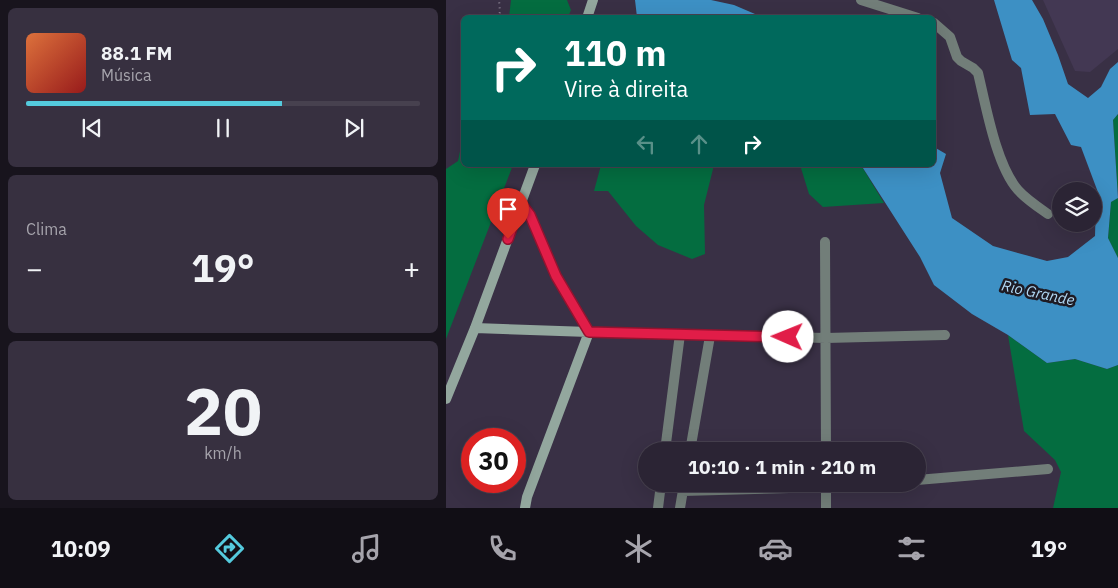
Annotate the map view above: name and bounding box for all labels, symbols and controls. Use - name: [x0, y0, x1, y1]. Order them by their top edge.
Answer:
- text: 110 m: [564, 30, 667, 76]
- icon: right: [481, 35, 546, 100]
- text: 88.1 FM: [101, 41, 172, 65]
- text: Música: [101, 65, 151, 85]
- text: Vire à direita: [564, 74, 688, 103]
- icon: previous: [78, 114, 106, 142]
- icon: pause: [209, 114, 237, 142]
- icon: next: [340, 114, 368, 142]
- icon: left: [632, 130, 660, 158]
- icon: ahead: [685, 130, 713, 158]
- icon: right: [738, 130, 766, 158]
- map controls: [1052, 182, 1102, 232]
- button: layers: [1052, 182, 1102, 232]
- pin: [487, 188, 529, 239]
- icon: arrive: [494, 195, 522, 223]
- text: Clima: [26, 219, 67, 239]
- text: 19°: [191, 243, 255, 292]
- text: −: [26, 250, 43, 287]
- text: +: [403, 250, 420, 287]
- water label: Rio Grande: [1000, 276, 1077, 310]
- position arrow: [761, 310, 813, 362]
- text: 20: [184, 368, 262, 453]
- speed limit sign: 30: [461, 428, 526, 493]
- text: km/h: [204, 443, 242, 463]
- text: 10:10 · 1 min · 210 m: [688, 455, 876, 479]
- icon: directions: [212, 531, 247, 566]
- icon: music: [349, 531, 384, 566]
- icon: phone: [485, 531, 520, 566]
- icon: climate: [621, 531, 656, 566]
- icon: car: [758, 531, 793, 566]
- icon: filters: [894, 531, 929, 566]
- text: 10:09: [51, 534, 111, 563]
- text: 19°: [1030, 534, 1067, 563]

